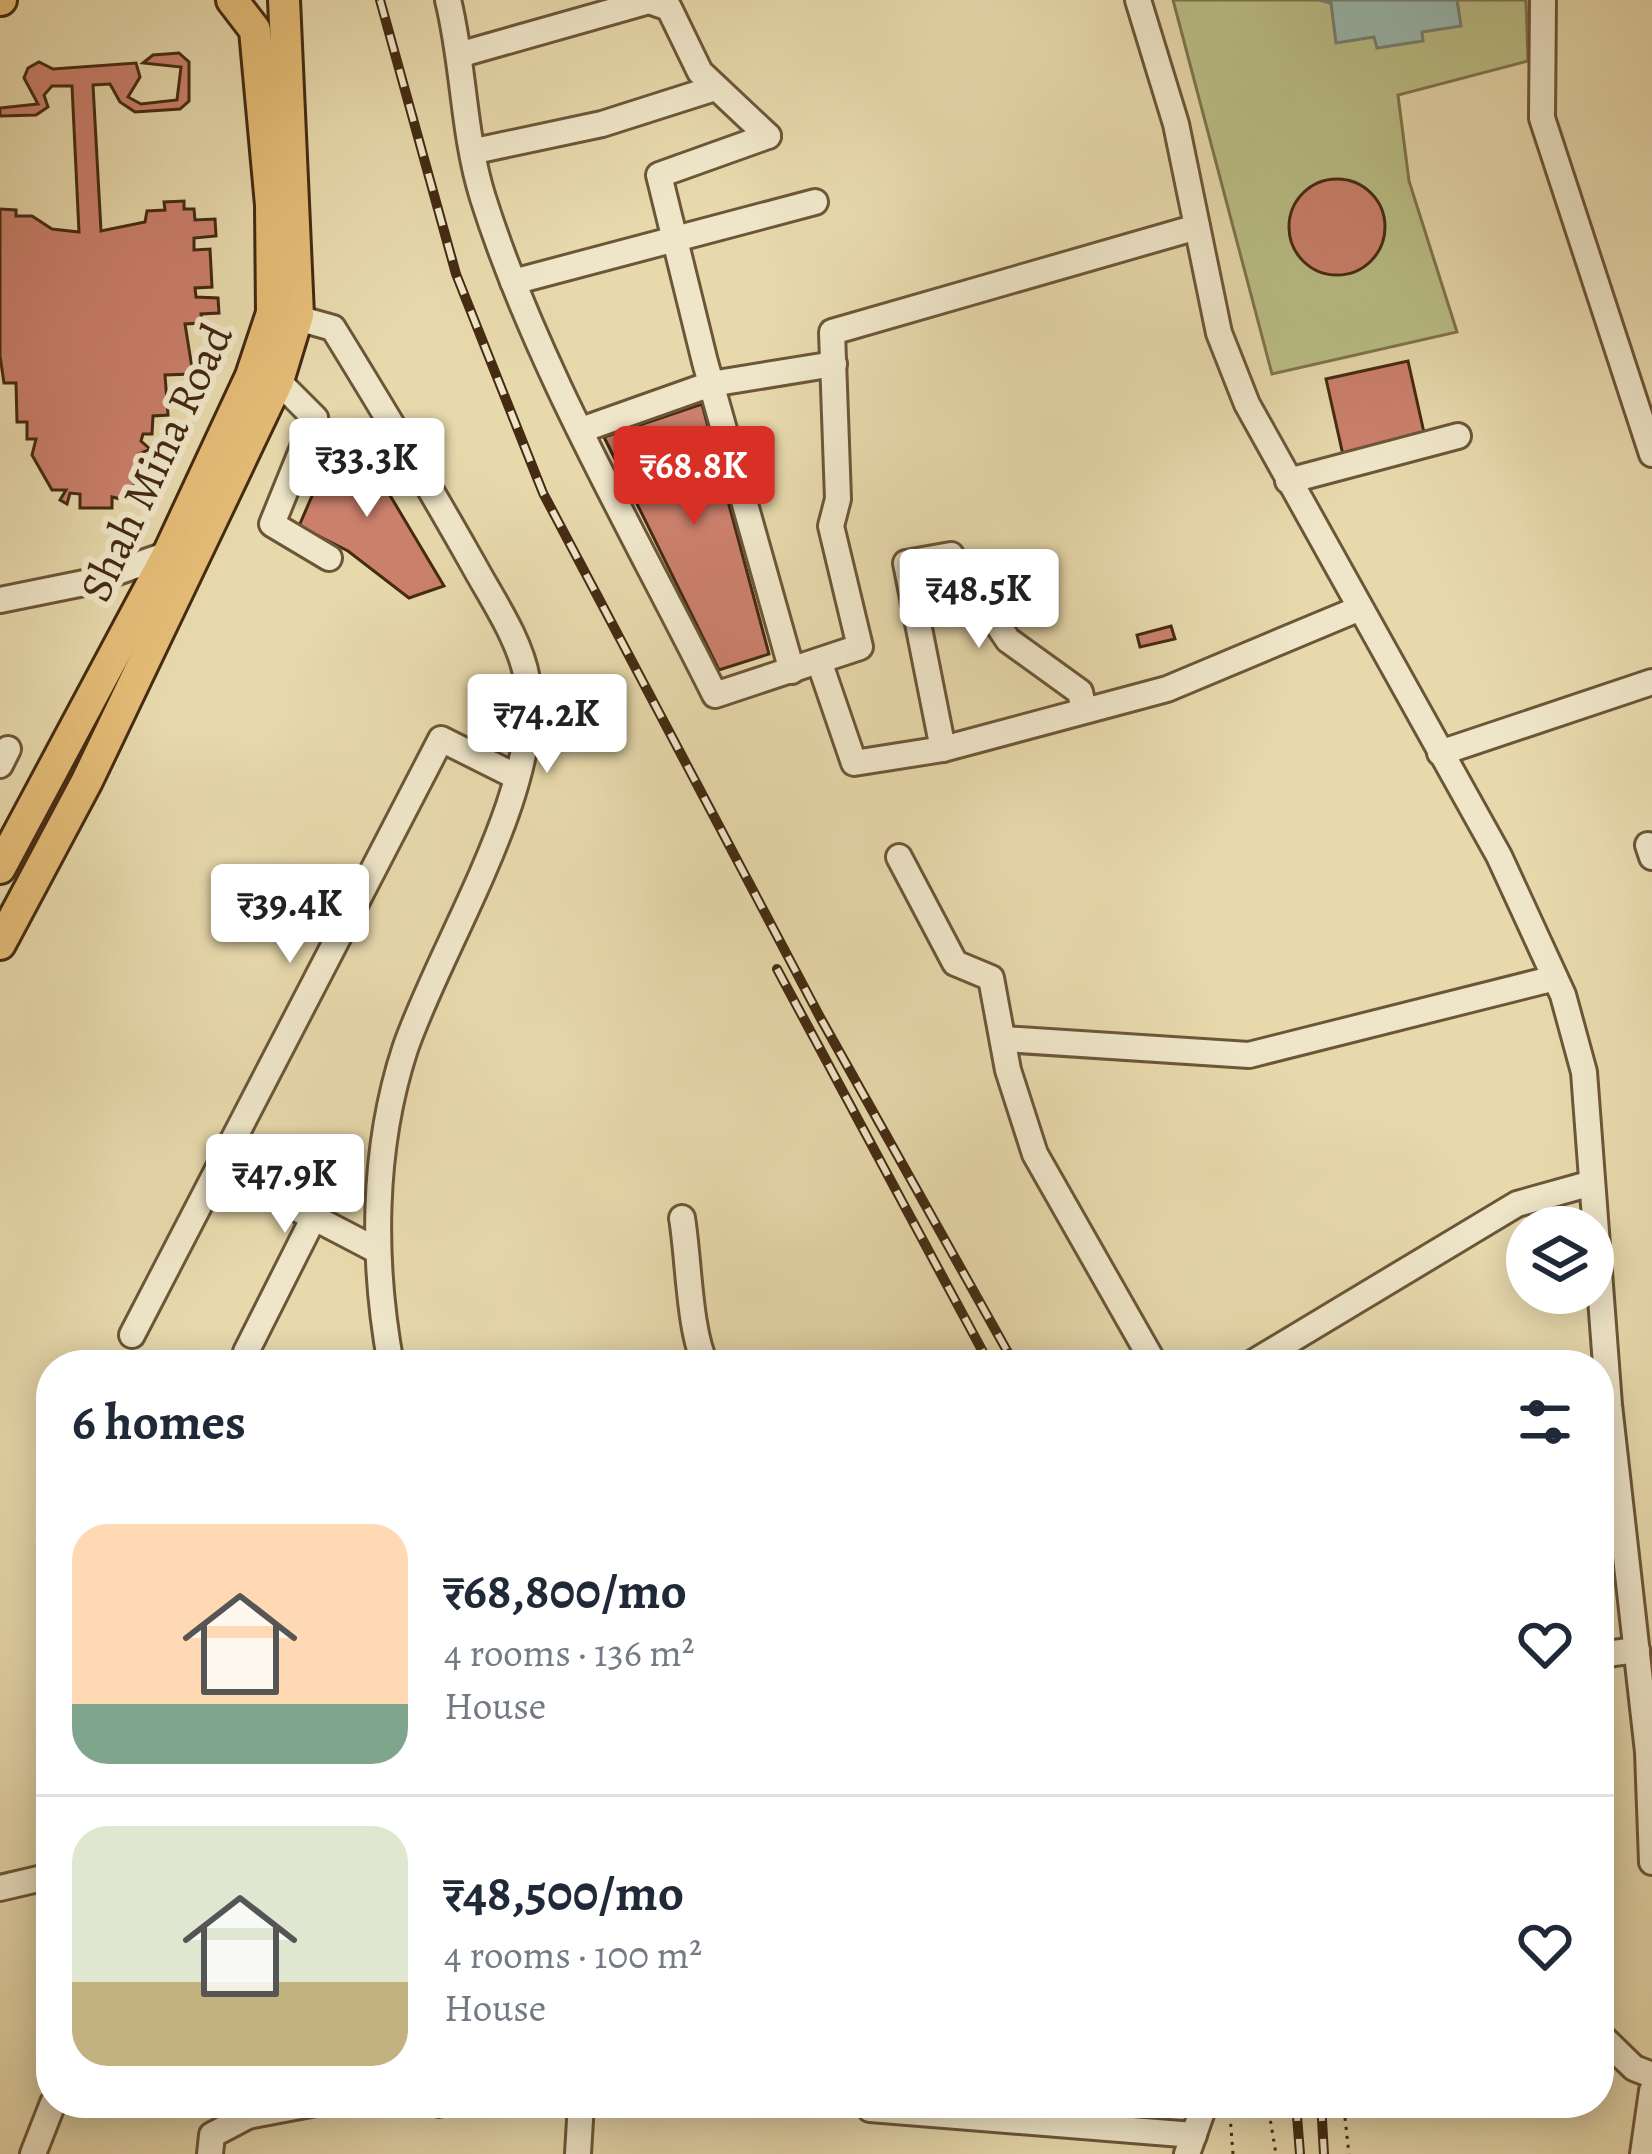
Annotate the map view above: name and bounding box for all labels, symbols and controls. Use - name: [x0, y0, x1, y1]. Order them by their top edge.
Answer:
- street label: Shah Mina Road: [64, 313, 248, 611]
- pin: ₹33.3K: [269, 418, 465, 520]
- pin: ₹68.8K: [596, 426, 792, 528]
- text: ₹33.3K: [316, 430, 418, 483]
- text: ₹68.8K: [641, 438, 747, 491]
- pin: ₹48.5K: [881, 549, 1077, 651]
- text: ₹48.5K: [927, 561, 1031, 614]
- pin: ₹74.2K: [449, 674, 645, 776]
- text: ₹74.2K: [495, 686, 599, 739]
- pin: ₹39.4K: [192, 864, 388, 966]
- text: ₹39.4K: [238, 876, 342, 929]
- pin: ₹47.9K: [187, 1134, 383, 1236]
- text: ₹47.9K: [233, 1146, 337, 1199]
- map controls: [1506, 1206, 1614, 1314]
- button: layers: [1506, 1206, 1614, 1314]
- text: 6 homes: [72, 1387, 246, 1457]
- icon: filters: [1512, 1389, 1578, 1455]
- text: ₹68,800/mo: [444, 1556, 687, 1626]
- icon: home: [168, 1572, 312, 1716]
- icon: heart: [1512, 1611, 1578, 1677]
- text: 4 rooms · 136 m²: [444, 1626, 695, 1679]
- text: House: [444, 1679, 546, 1732]
- text: ₹48,500/mo: [444, 1858, 684, 1928]
- icon: home: [168, 1874, 312, 2018]
- icon: heart: [1512, 1913, 1578, 1979]
- text: 4 rooms · 100 m²: [444, 1928, 702, 1981]
- text: House: [444, 1981, 546, 2034]

